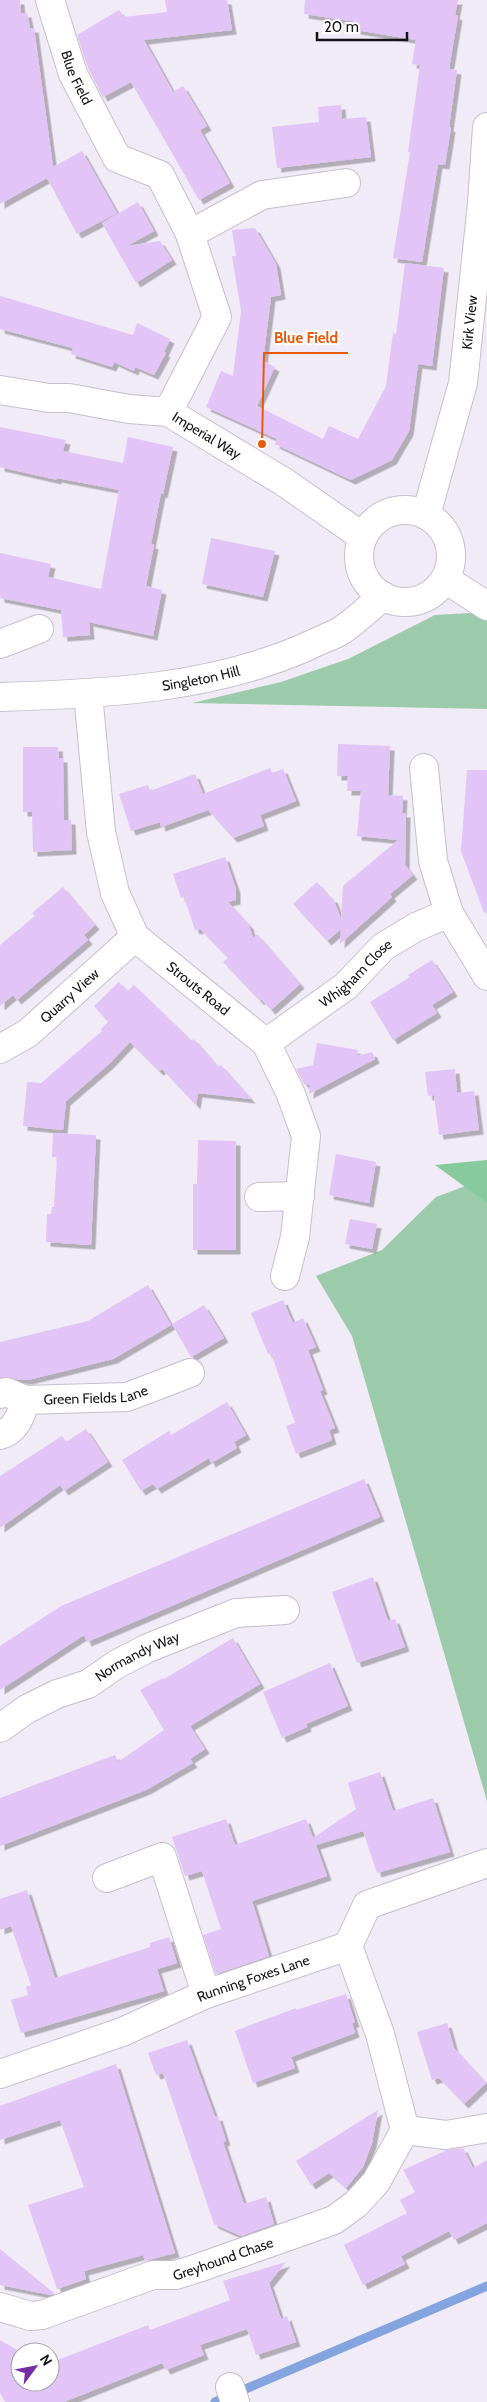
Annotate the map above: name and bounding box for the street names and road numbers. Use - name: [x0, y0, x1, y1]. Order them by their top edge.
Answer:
- street label: Blue Field: [57, 48, 96, 108]
- street label: Kirk View: [458, 294, 481, 350]
- street label: Imperial Way: [169, 408, 245, 463]
- street label: Singleton Hill: [161, 661, 242, 695]
- street label: Whigham Close: [316, 935, 395, 1011]
- street label: Strouts Road: [163, 957, 234, 1019]
- street label: Quarry View: [36, 965, 103, 1027]
- street label: Green Fields Lane: [43, 1381, 150, 1408]
- street label: Normandy Way: [91, 1627, 182, 1685]
- street label: Running Foxes Lane: [194, 1951, 312, 2006]
- street label: Greyhound Chase: [171, 2233, 276, 2284]

